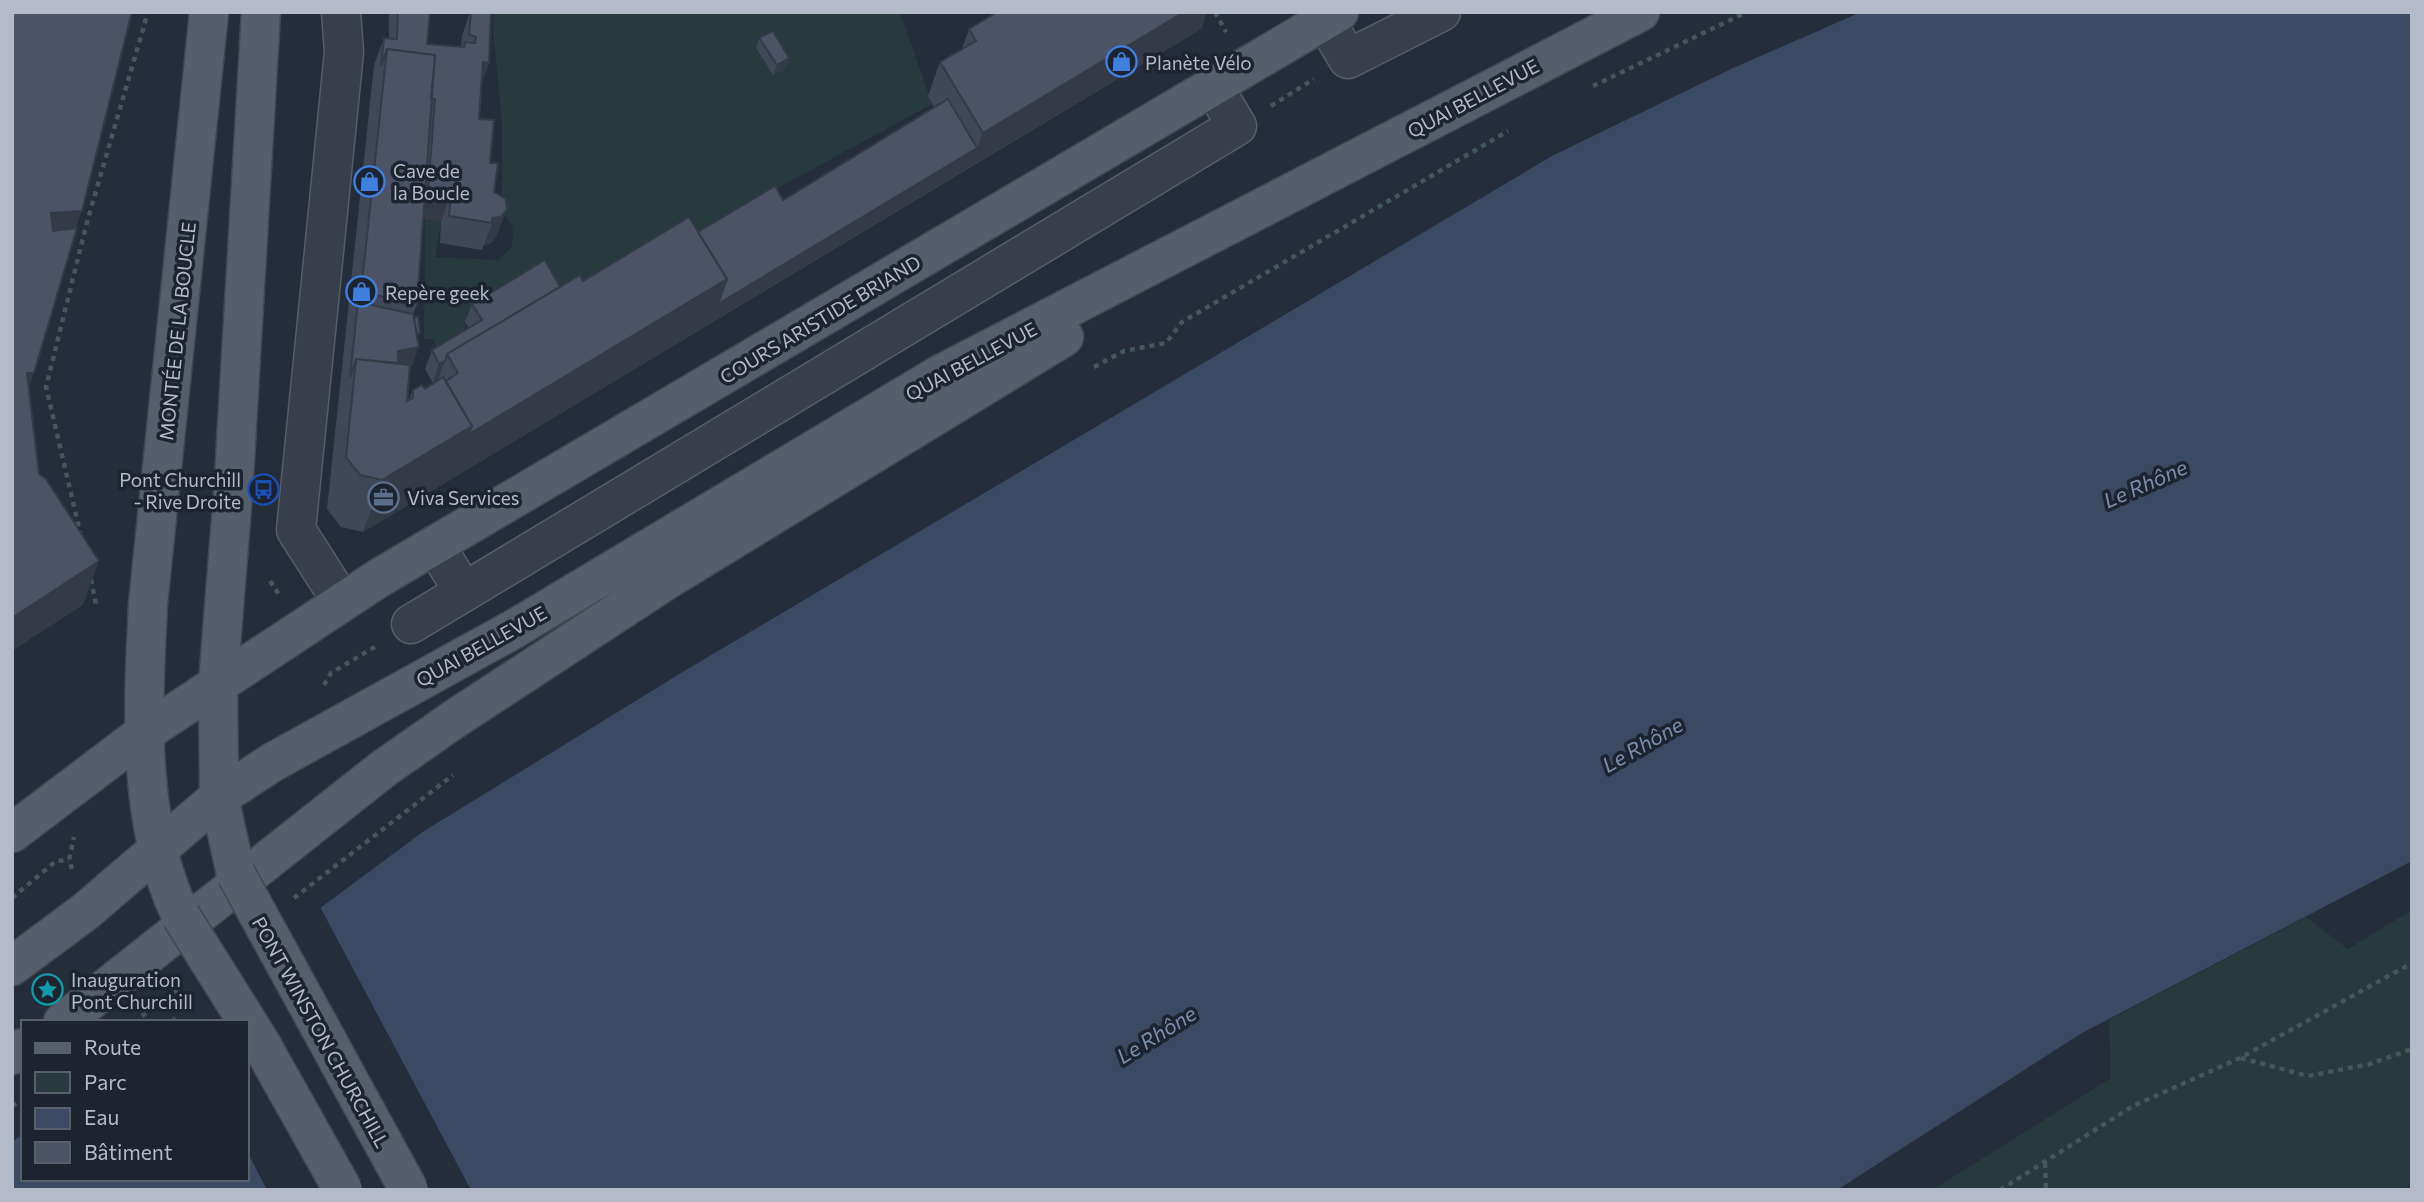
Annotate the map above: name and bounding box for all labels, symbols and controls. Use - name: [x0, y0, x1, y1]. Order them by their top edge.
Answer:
- shop icon: Planète Vélo: [1105, 45, 1139, 79]
- place label: Planète Vélo: [1145, 51, 1252, 74]
- street label: QUAI BELLEVUE: [1403, 54, 1543, 142]
- place label: Cave de la Boucle: [393, 159, 470, 204]
- shop icon: Cave de la Boucle: [353, 164, 387, 198]
- street label: MONTÉE DE LA BOUCLE: [154, 221, 200, 441]
- street label: COURS ARISTIDE BRIAND: [715, 250, 925, 388]
- shop icon: Repère geek: [345, 275, 379, 309]
- place label: Repère geek: [385, 281, 490, 304]
- street label: QUAI BELLEVUE: [901, 317, 1041, 405]
- water label: Le Rhône: [2099, 454, 2191, 512]
- place label: Pont Churchill - Rive Droite: [119, 468, 241, 513]
- bus stop icon: Pont Churchill - Rive Droite: [247, 473, 281, 507]
- office icon: Viva Services: [367, 480, 401, 514]
- place label: Viva Services: [407, 486, 520, 509]
- street label: QUAI BELLEVUE: [412, 601, 550, 691]
- water label: Le Rhône: [1597, 711, 1687, 777]
- street label: PONT WINSTON CHURCHILL: [248, 913, 394, 1152]
- place label: Inauguration Pont Churchill: [71, 968, 193, 1013]
- place icon: Inauguration Pont Churchill: [31, 973, 65, 1007]
- water label: Le Rhône: [1112, 1000, 1200, 1068]
- legend: [21, 1020, 248, 1181]
- text: Route: [84, 1034, 141, 1059]
- text: Parc: [84, 1069, 127, 1094]
- text: Eau: [84, 1104, 119, 1129]
- text: Bâtiment: [84, 1139, 173, 1164]

